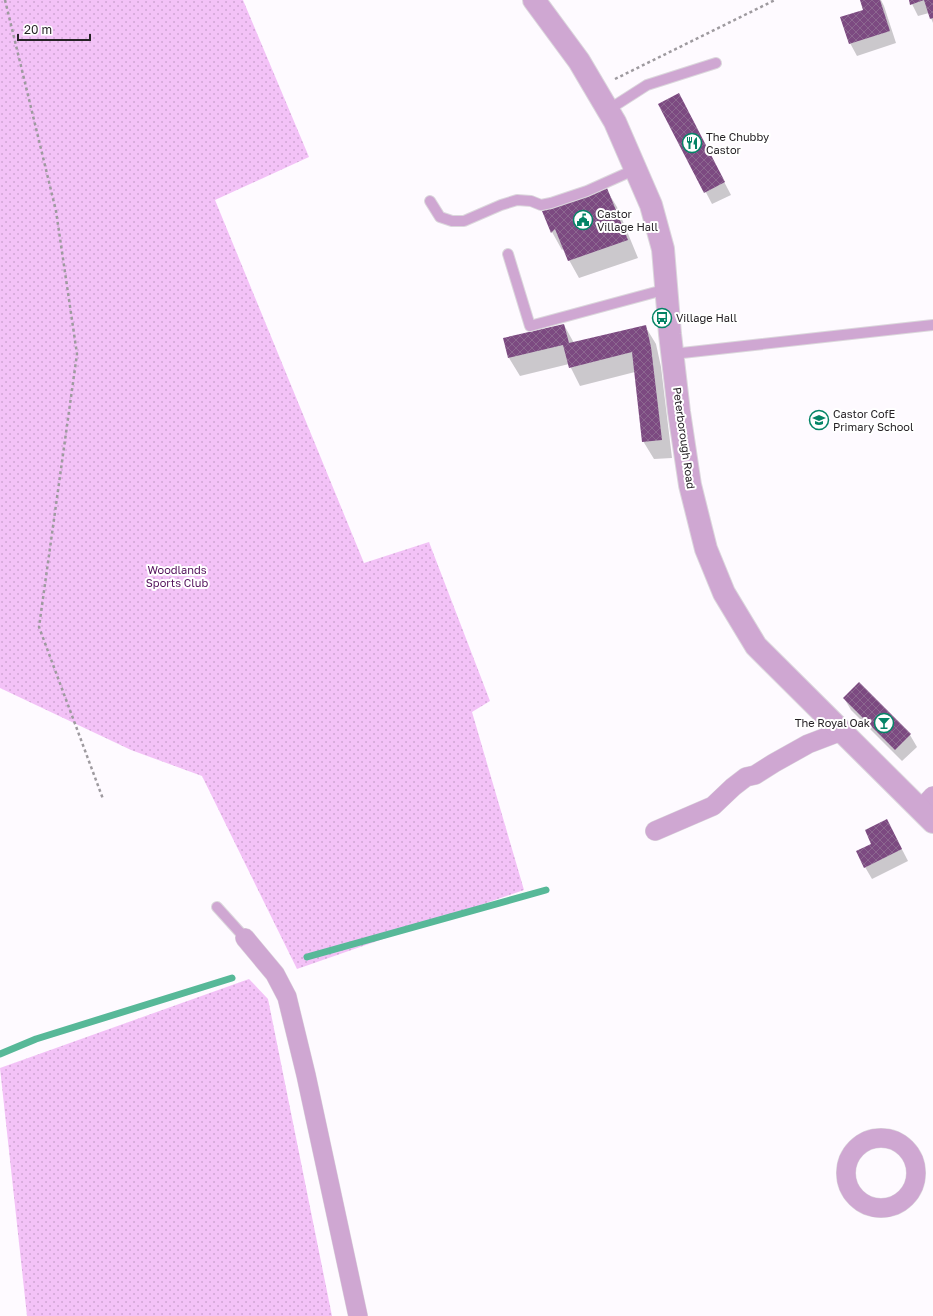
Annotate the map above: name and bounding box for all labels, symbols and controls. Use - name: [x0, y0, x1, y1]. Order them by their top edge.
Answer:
- scale bar: [18, 16, 90, 42]
- text: 20 m: [24, 22, 52, 37]
- place label: The Chubby Castor: [706, 130, 769, 156]
- restaurant icon: The Chubby Castor: [681, 132, 703, 154]
- place label: Castor Village Hall: [597, 207, 659, 233]
- public building icon: Castor Village Hall: [572, 209, 594, 231]
- bus stop icon: Village Hall: [651, 307, 673, 329]
- place label: Village Hall: [676, 311, 738, 324]
- street label: Peterborough Road: [671, 386, 698, 490]
- place label: Castor CofE Primary School: [833, 407, 914, 433]
- school or university icon: Castor CofE Primary School: [808, 409, 830, 431]
- park label: Woodlands Sports Club: [146, 563, 208, 589]
- bar icon: The Royal Oak: [873, 712, 895, 734]
- place label: The Royal Oak: [795, 716, 870, 729]

